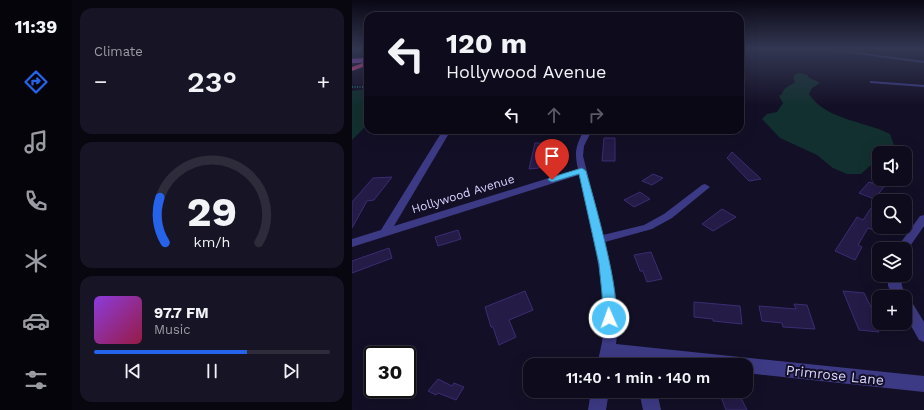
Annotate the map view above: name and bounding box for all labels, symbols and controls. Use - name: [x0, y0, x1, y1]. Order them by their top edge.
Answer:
- text: 11:39: [15, 16, 57, 37]
- text: 120 m: [446, 27, 527, 60]
- icon: left: [380, 28, 432, 80]
- text: Climate: [94, 44, 143, 59]
- text: Hollywood Avenue: [446, 61, 606, 82]
- text: 23°: [187, 64, 237, 99]
- icon: directions: [22, 68, 50, 96]
- text: −: [94, 69, 107, 94]
- text: +: [317, 69, 330, 94]
- icon: left: [501, 104, 523, 126]
- icon: ahead: [543, 104, 565, 126]
- icon: right: [585, 104, 607, 126]
- icon: music: [22, 128, 50, 156]
- pin: [535, 139, 569, 180]
- icon: arrive: [541, 145, 563, 167]
- map controls: [872, 146, 912, 330]
- button: sound: [872, 146, 912, 186]
- street label: Hollywood Avenue: [410, 172, 516, 216]
- icon: phone: [22, 187, 50, 215]
- text: 29: [187, 187, 237, 236]
- button: search: [872, 194, 912, 234]
- text: km/h: [194, 234, 230, 250]
- button: layers: [872, 242, 912, 282]
- icon: climate: [22, 247, 50, 275]
- button: +: [872, 290, 912, 330]
- position arrow: [588, 297, 630, 339]
- text: 97.7 FM: [154, 304, 209, 322]
- icon: car: [22, 307, 50, 335]
- text: Music: [154, 322, 191, 337]
- speed limit sign: 30: [364, 346, 416, 398]
- icon: previous: [122, 360, 144, 382]
- icon: pause: [201, 360, 223, 382]
- icon: next: [280, 360, 302, 382]
- street label: Primrose Lane: [785, 362, 885, 388]
- icon: filters: [22, 366, 50, 394]
- text: 11:40 · 1 min · 140 m: [566, 369, 710, 387]

